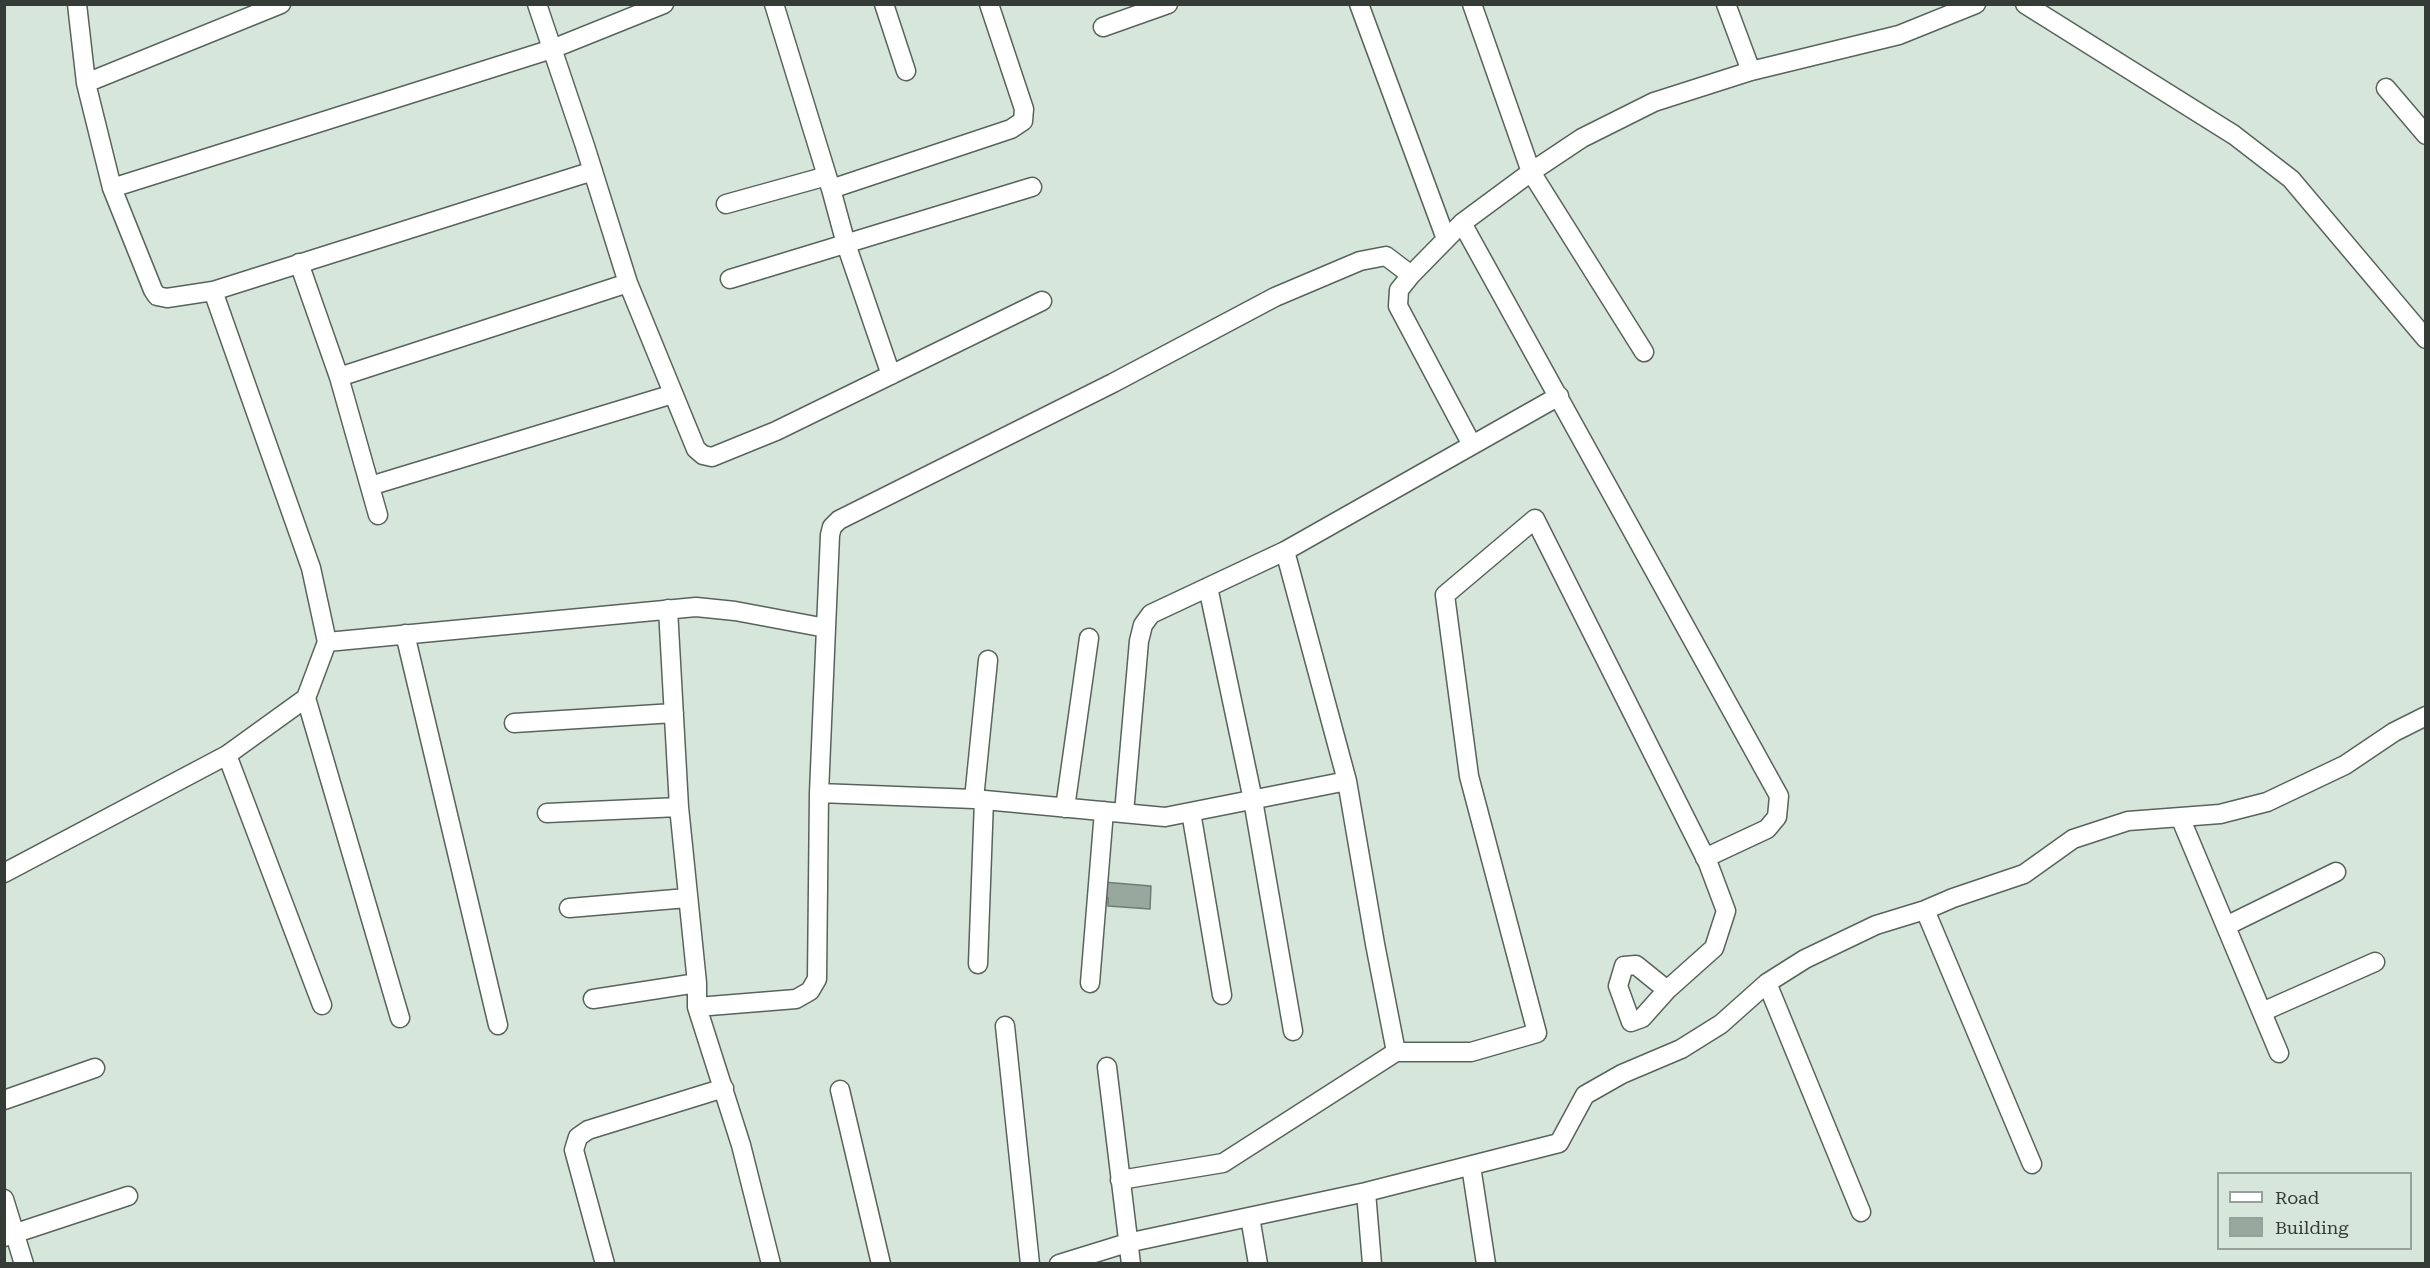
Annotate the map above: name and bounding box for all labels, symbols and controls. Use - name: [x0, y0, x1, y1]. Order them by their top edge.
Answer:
- legend: [2217, 1172, 2412, 1250]
- text: Road: [2275, 1187, 2319, 1208]
- text: Building: [2275, 1217, 2349, 1238]

